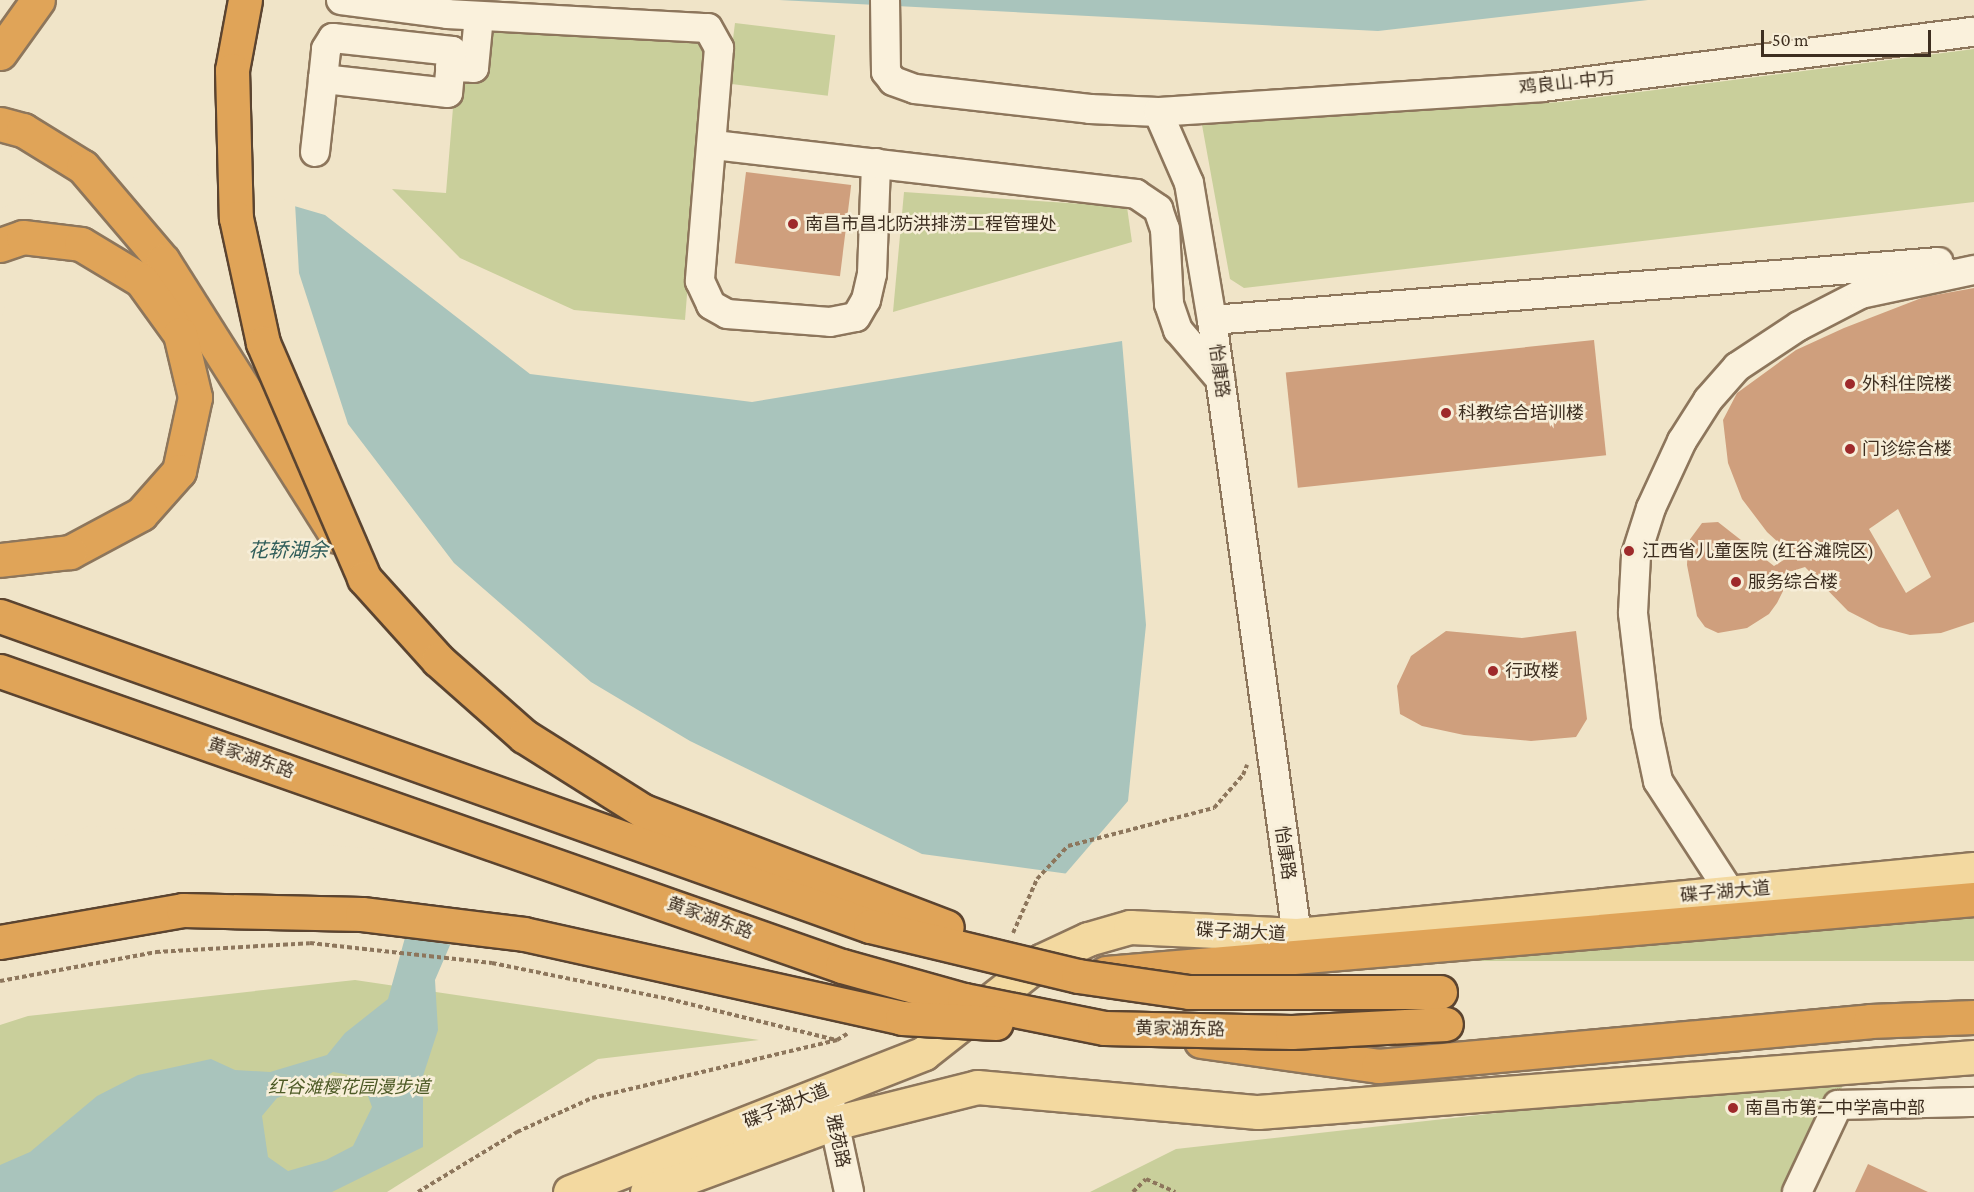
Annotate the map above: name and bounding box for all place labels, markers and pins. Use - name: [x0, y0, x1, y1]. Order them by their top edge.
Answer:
- place label: 南昌市昌北防洪排涝工程管理处: [805, 213, 1057, 235]
- marker: 南昌市昌北防洪排涝工程管理处: [786, 217, 800, 231]
- place label: 外科住院楼: [1862, 373, 1952, 395]
- marker: 外科住院楼: [1843, 377, 1857, 391]
- place label: 科教综合培训楼: [1458, 402, 1584, 424]
- marker: 科教综合培训楼: [1439, 406, 1453, 420]
- place label: 门诊综合楼: [1862, 438, 1952, 460]
- marker: 门诊综合楼: [1843, 442, 1857, 456]
- place label: 江西省儿童医院 (红谷滩院区): [1642, 540, 1874, 562]
- marker: 江西省儿童医院 (红谷滩院区): [1620, 542, 1638, 560]
- place label: 服务综合楼: [1748, 571, 1838, 593]
- marker: 服务综合楼: [1729, 575, 1743, 589]
- place label: 行政楼: [1505, 660, 1559, 682]
- marker: 行政楼: [1486, 664, 1500, 678]
- place label: 南昌市第二中学高中部: [1745, 1097, 1925, 1119]
- marker: 南昌市第二中学高中部: [1726, 1101, 1740, 1115]

